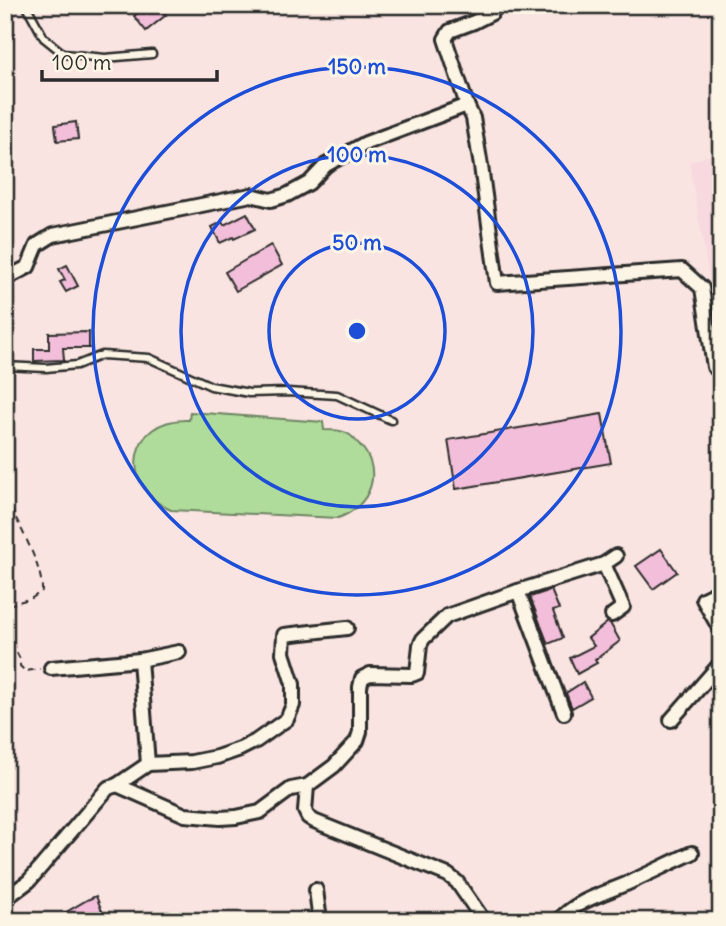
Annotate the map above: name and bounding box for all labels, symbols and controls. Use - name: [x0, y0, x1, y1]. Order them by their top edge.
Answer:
- scale bar: [42, 38, 217, 82]
- text: 100 m: [52, 49, 111, 76]
- text: 150 m: [328, 53, 386, 80]
- text: 100 m: [327, 141, 387, 168]
- text: 50 m: [332, 229, 382, 256]
- centre of rings: [345, 319, 369, 343]

